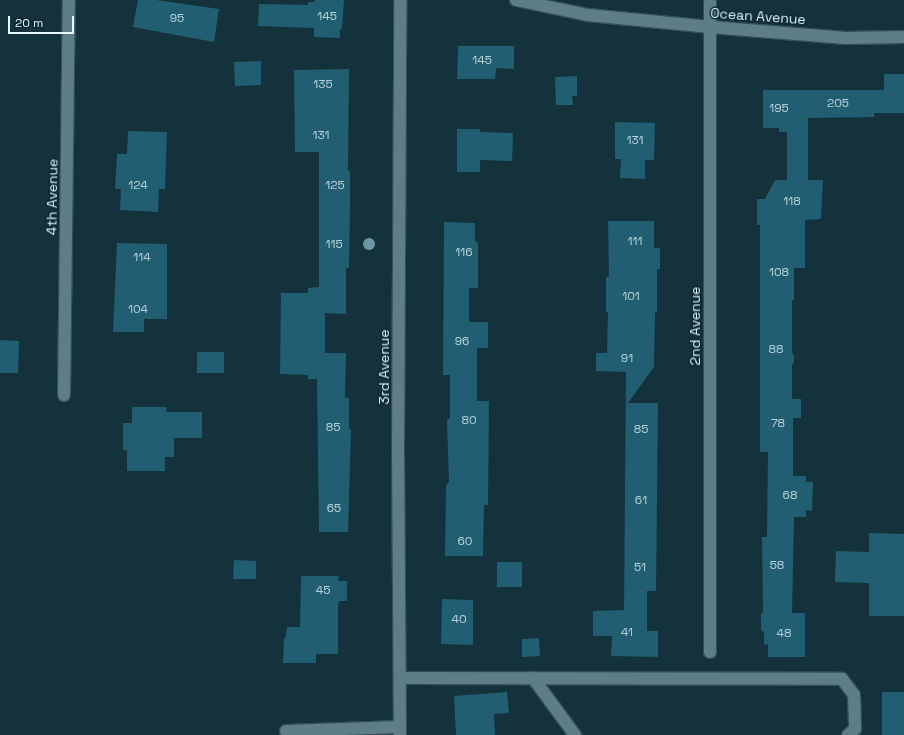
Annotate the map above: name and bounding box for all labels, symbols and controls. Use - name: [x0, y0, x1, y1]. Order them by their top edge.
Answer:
- street label: Ocean Avenue: [710, 4, 806, 28]
- scale bar: [10, 8, 76, 34]
- house number: 145: [317, 10, 337, 24]
- house number: 95: [170, 12, 184, 26]
- text: 20 m: [15, 15, 43, 31]
- house number: 145: [472, 54, 492, 68]
- house number: 135: [313, 78, 333, 92]
- house number: 205: [827, 97, 849, 111]
- house number: 195: [769, 102, 789, 116]
- house number: 131: [312, 129, 330, 143]
- house number: 131: [626, 134, 644, 148]
- street label: 4th Avenue: [43, 158, 61, 236]
- house number: 124: [128, 179, 148, 193]
- house number: 125: [325, 179, 345, 193]
- house number: 118: [783, 195, 801, 209]
- house number: 111: [627, 235, 643, 249]
- house number: 115: [325, 238, 343, 252]
- house number: 116: [455, 246, 473, 260]
- house number: 114: [133, 251, 151, 265]
- house number: 108: [769, 266, 789, 280]
- street label: 2nd Avenue: [687, 286, 703, 366]
- house number: 101: [622, 290, 640, 304]
- house number: 104: [128, 303, 148, 317]
- street label: 3rd Avenue: [376, 329, 392, 405]
- house number: 96: [455, 335, 469, 349]
- house number: 88: [769, 343, 783, 357]
- house number: 91: [621, 352, 633, 366]
- house number: 80: [461, 414, 477, 428]
- house number: 78: [771, 417, 785, 431]
- house number: 85: [326, 421, 340, 435]
- house number: 85: [634, 423, 648, 437]
- house number: 68: [783, 489, 797, 503]
- house number: 61: [635, 494, 647, 508]
- house number: 65: [327, 502, 341, 516]
- house number: 60: [457, 535, 473, 549]
- house number: 58: [770, 559, 784, 573]
- house number: 51: [634, 561, 646, 575]
- house number: 45: [316, 584, 330, 598]
- house number: 40: [451, 613, 467, 627]
- house number: 41: [621, 626, 633, 640]
- house number: 48: [777, 627, 791, 641]

